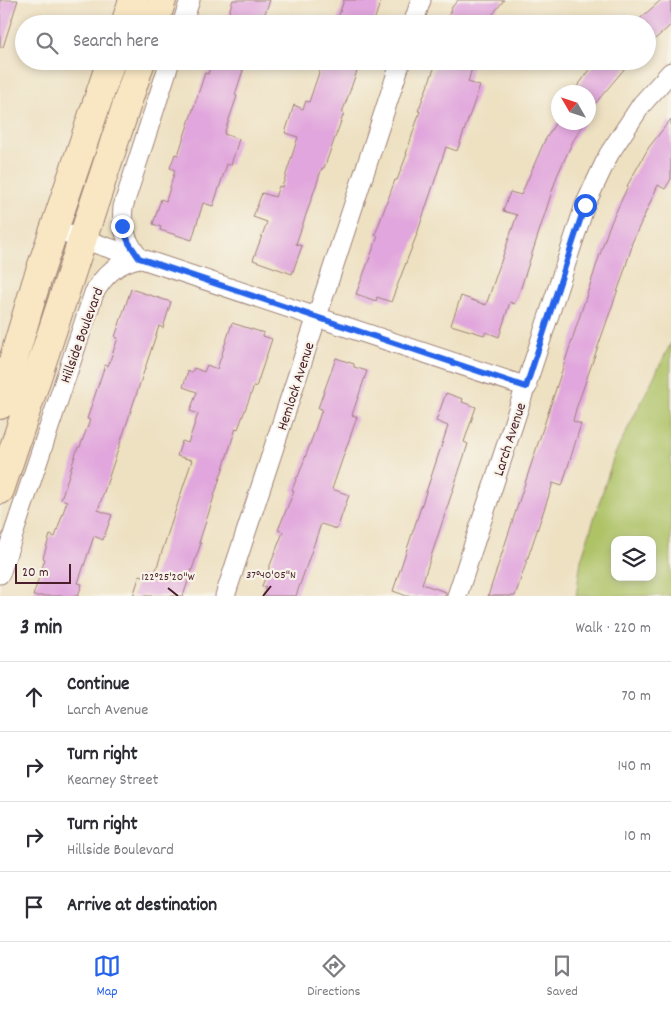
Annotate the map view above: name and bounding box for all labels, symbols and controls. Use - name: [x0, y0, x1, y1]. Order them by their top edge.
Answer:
- search box: [15, 15, 656, 70]
- icon: search: [33, 29, 61, 57]
- text: Search here: [73, 29, 159, 56]
- north arrow: [551, 85, 596, 130]
- route start: [574, 194, 597, 217]
- route end: [111, 215, 134, 238]
- street label: Hillside Boulevard: [55, 285, 110, 386]
- street label: Hemlock Avenue: [272, 339, 322, 434]
- street label: Larch Avenue: [489, 400, 533, 479]
- map controls: [611, 536, 656, 581]
- button: layers: [611, 536, 656, 581]
- scale bar: [15, 561, 71, 584]
- text: 20 m: [22, 563, 49, 583]
- text: 37°40'05"N: [246, 567, 296, 584]
- text: 122°25'20"W: [141, 569, 195, 586]
- text: 3 min: [20, 614, 62, 644]
- text: Walk · 220 m: [576, 617, 651, 640]
- text: Continue: [67, 672, 129, 699]
- icon: ahead: [20, 683, 48, 711]
- text: 70 m: [621, 685, 651, 708]
- text: Larch Avenue: [67, 699, 148, 722]
- text: Turn right: [67, 742, 138, 769]
- icon: right: [20, 753, 48, 781]
- text: 140 m: [617, 755, 651, 778]
- text: Kearney Street: [67, 769, 158, 792]
- text: Turn right: [67, 812, 138, 839]
- icon: right: [20, 823, 48, 851]
- text: 10 m: [624, 825, 651, 848]
- text: Hillside Boulevard: [67, 839, 174, 862]
- icon: arrive: [20, 893, 48, 921]
- text: Arrive at destination: [67, 893, 217, 920]
- tab: Map: [93, 952, 121, 1002]
- tab: Directions: [307, 952, 360, 1002]
- tab: Saved: [547, 952, 578, 1002]

